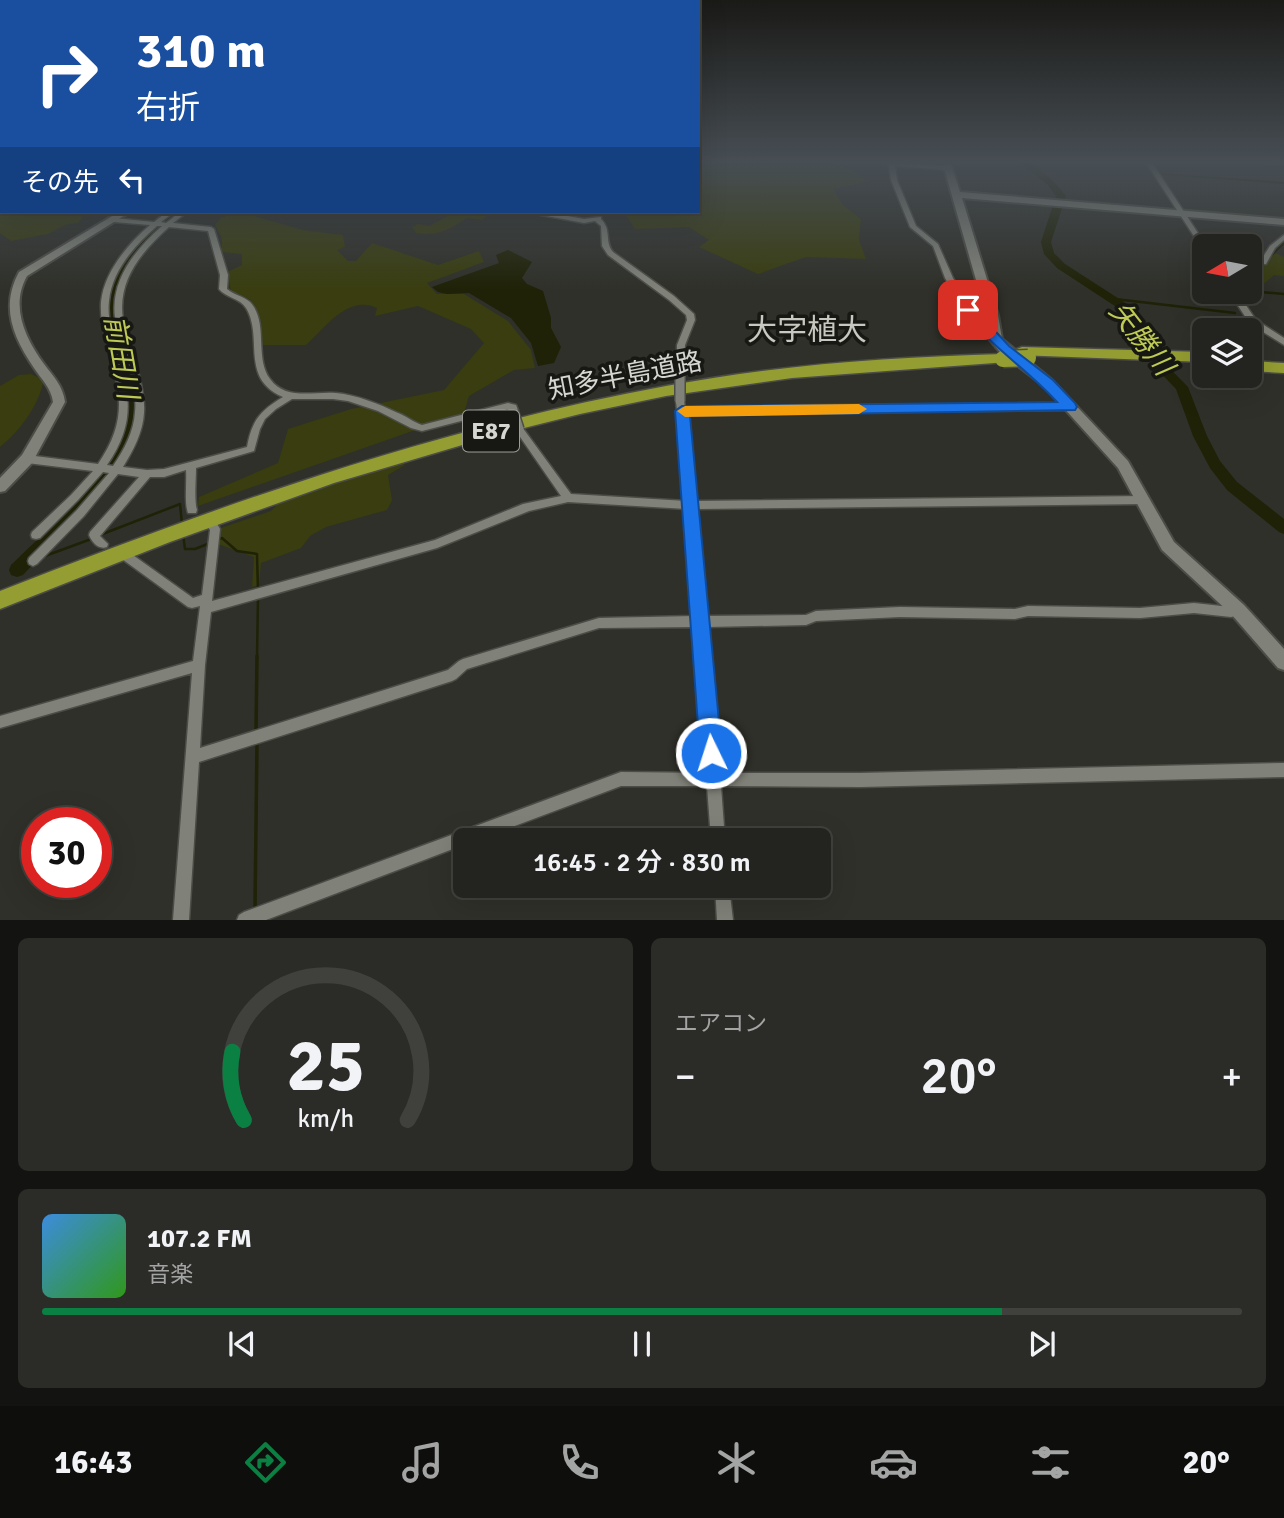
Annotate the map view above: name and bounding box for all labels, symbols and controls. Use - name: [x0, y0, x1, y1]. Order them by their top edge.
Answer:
- text: 310 m: [136, 21, 266, 81]
- icon: right: [21, 28, 112, 119]
- text: 右折: [136, 88, 200, 127]
- icon: left: [113, 161, 151, 199]
- text: その先: [21, 167, 99, 199]
- north arrow: [1192, 234, 1262, 304]
- map controls: [1192, 234, 1262, 388]
- pin: [938, 280, 998, 340]
- icon: arrive: [949, 291, 987, 329]
- water label: 矢勝川: [1102, 295, 1182, 385]
- district label: 大字植大: [747, 312, 867, 349]
- water label: 前田川: [97, 313, 146, 404]
- button: layers: [1192, 318, 1262, 388]
- street label: 知多半島道路: [546, 345, 705, 407]
- road number: E87: [463, 410, 519, 452]
- position arrow: [674, 716, 748, 790]
- speed limit sign: 30: [21, 807, 112, 898]
- text: 16:45 · 2 分 · 830 m: [533, 847, 751, 879]
- text: エアコン: [675, 1009, 767, 1038]
- text: 25: [286, 1023, 365, 1112]
- text: 20°: [920, 1044, 997, 1108]
- text: −: [675, 1053, 696, 1100]
- text: +: [1221, 1053, 1242, 1100]
- text: km/h: [297, 1103, 354, 1134]
- text: 107.2 FM: [147, 1223, 252, 1255]
- text: 音楽: [147, 1260, 193, 1289]
- icon: previous: [223, 1325, 261, 1363]
- icon: pause: [623, 1325, 661, 1363]
- icon: next: [1023, 1325, 1061, 1363]
- icon: directions: [241, 1438, 290, 1487]
- icon: music: [398, 1438, 447, 1487]
- icon: phone: [555, 1438, 604, 1487]
- icon: climate: [712, 1438, 761, 1487]
- icon: car: [869, 1438, 918, 1487]
- icon: filters: [1026, 1438, 1075, 1487]
- text: 16:43: [54, 1443, 133, 1482]
- text: 20°: [1183, 1443, 1230, 1482]

